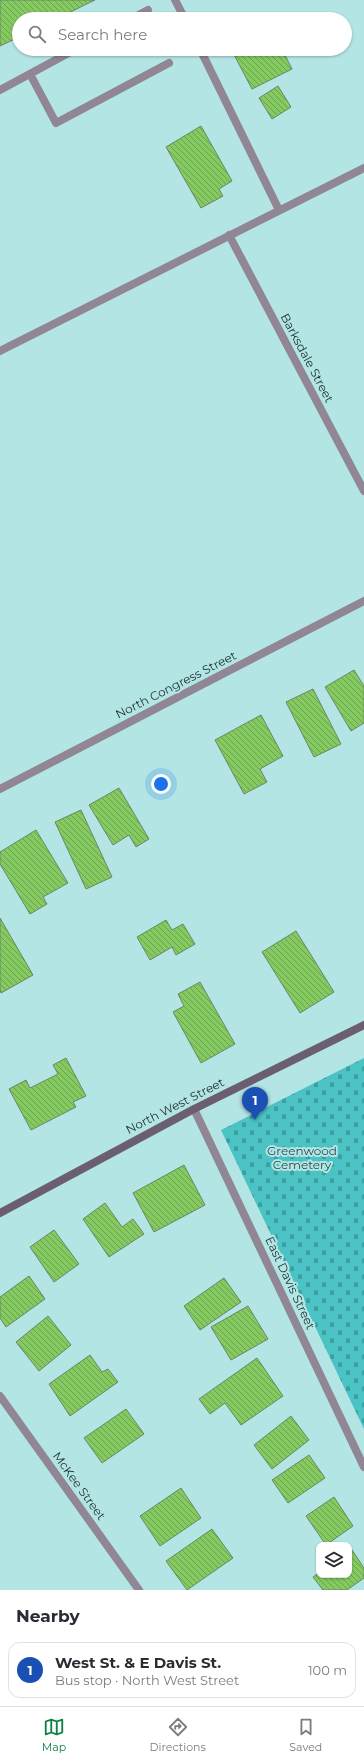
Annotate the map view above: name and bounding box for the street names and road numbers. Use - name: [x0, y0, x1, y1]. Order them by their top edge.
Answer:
- street label: Barksdale Street: [278, 311, 337, 405]
- street label: North Congress Street: [113, 648, 239, 722]
- street label: North West Street: [123, 1074, 227, 1137]
- street label: East Davis Street: [262, 1234, 319, 1332]
- street label: McKee Street: [50, 1449, 109, 1523]

